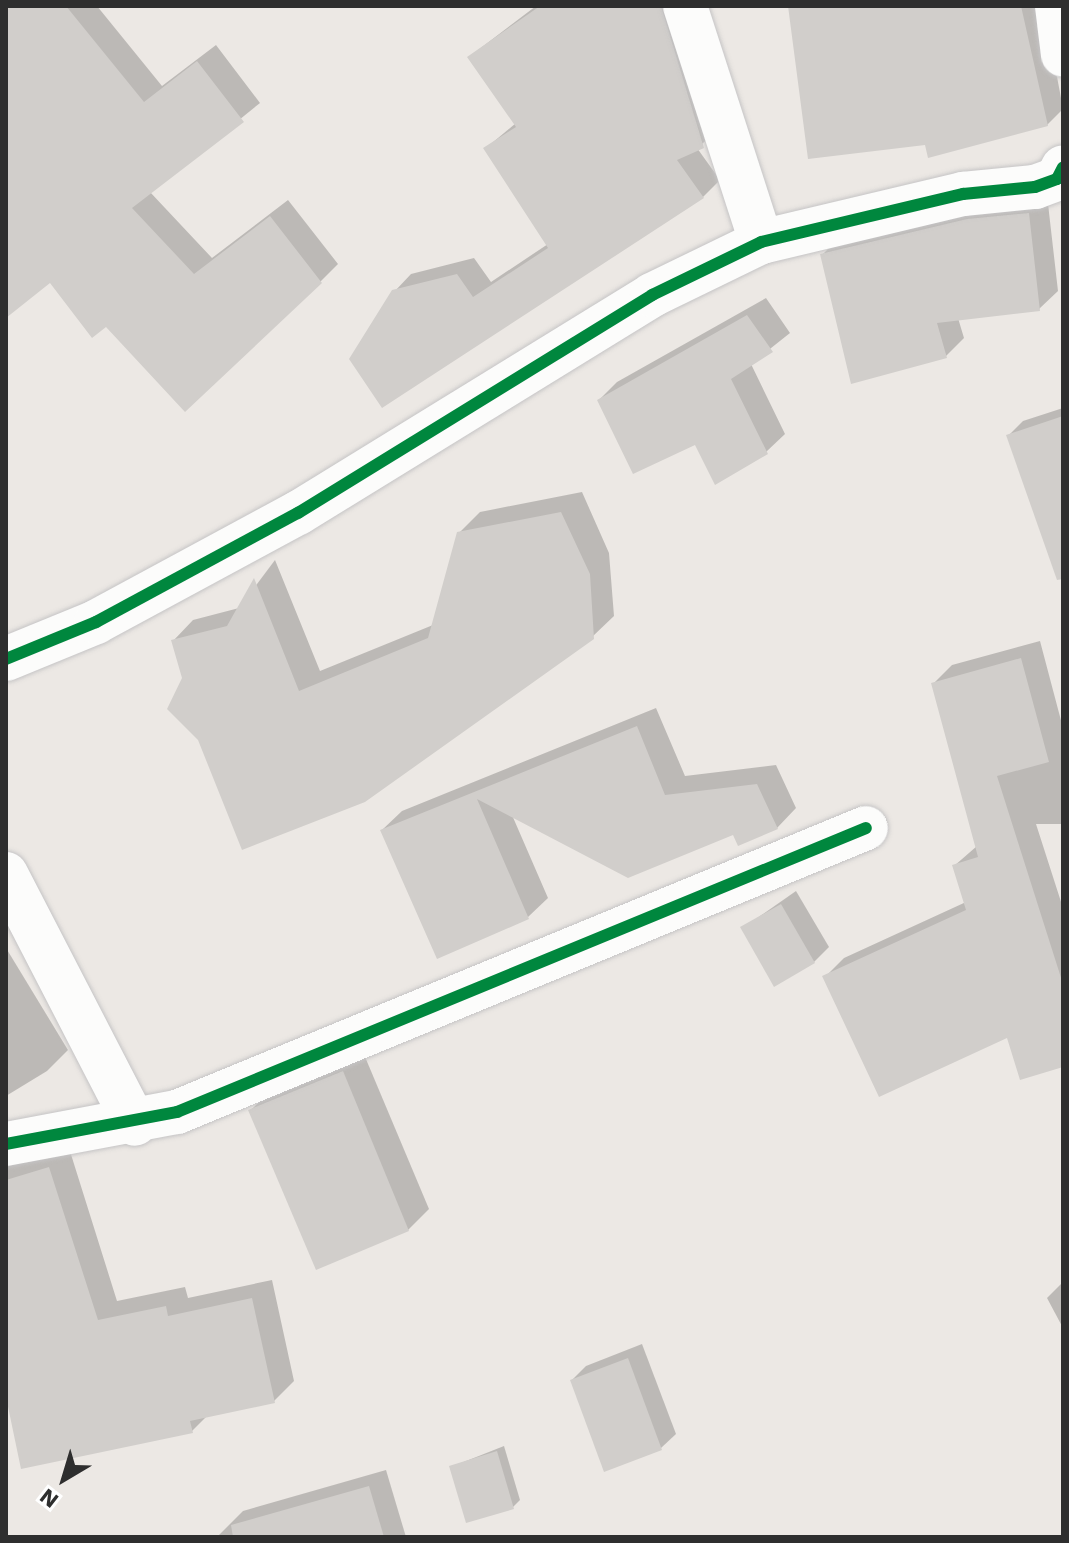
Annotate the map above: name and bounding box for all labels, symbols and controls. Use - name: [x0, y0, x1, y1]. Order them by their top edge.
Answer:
- north arrow: [24, 1439, 104, 1519]
- text: N: [35, 1483, 63, 1513]

